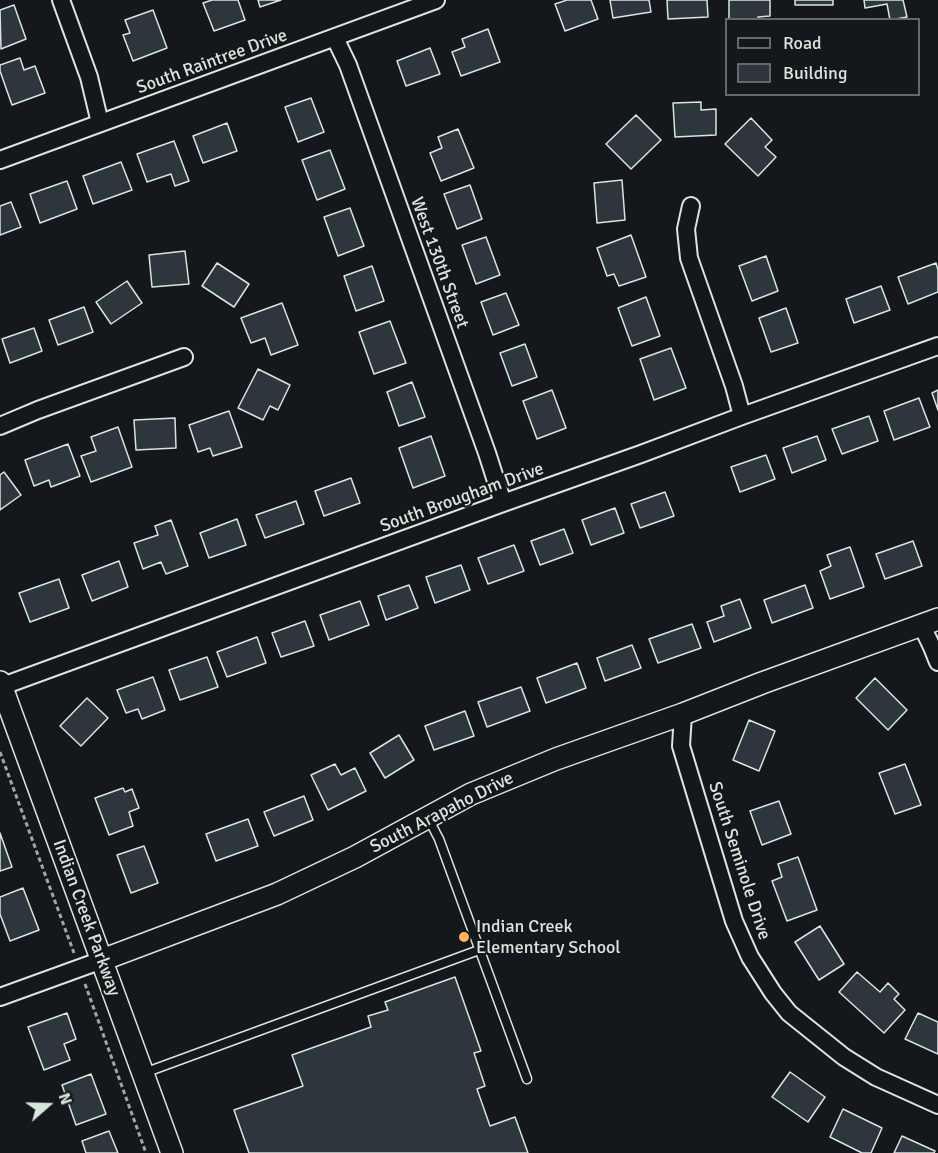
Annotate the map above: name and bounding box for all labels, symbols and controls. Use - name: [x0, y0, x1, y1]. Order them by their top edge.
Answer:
- legend: [725, 18, 920, 96]
- street label: South Raintree Drive: [134, 25, 290, 99]
- text: Road: [783, 32, 822, 54]
- text: Building: [783, 62, 847, 84]
- street label: West 130th Street: [405, 195, 473, 331]
- street label: South Brougham Drive: [377, 458, 547, 538]
- street label: South Arapaho Drive: [367, 768, 517, 858]
- street label: South Seminole Drive: [703, 779, 775, 943]
- street label: Indian Creek Parkway: [48, 837, 124, 999]
- place label: Indian Creek Elementary School: [476, 916, 621, 958]
- marker: Indian Creek Elementary School: [457, 930, 471, 944]
- north arrow: [18, 1075, 78, 1135]
- text: N: [54, 1090, 76, 1107]

